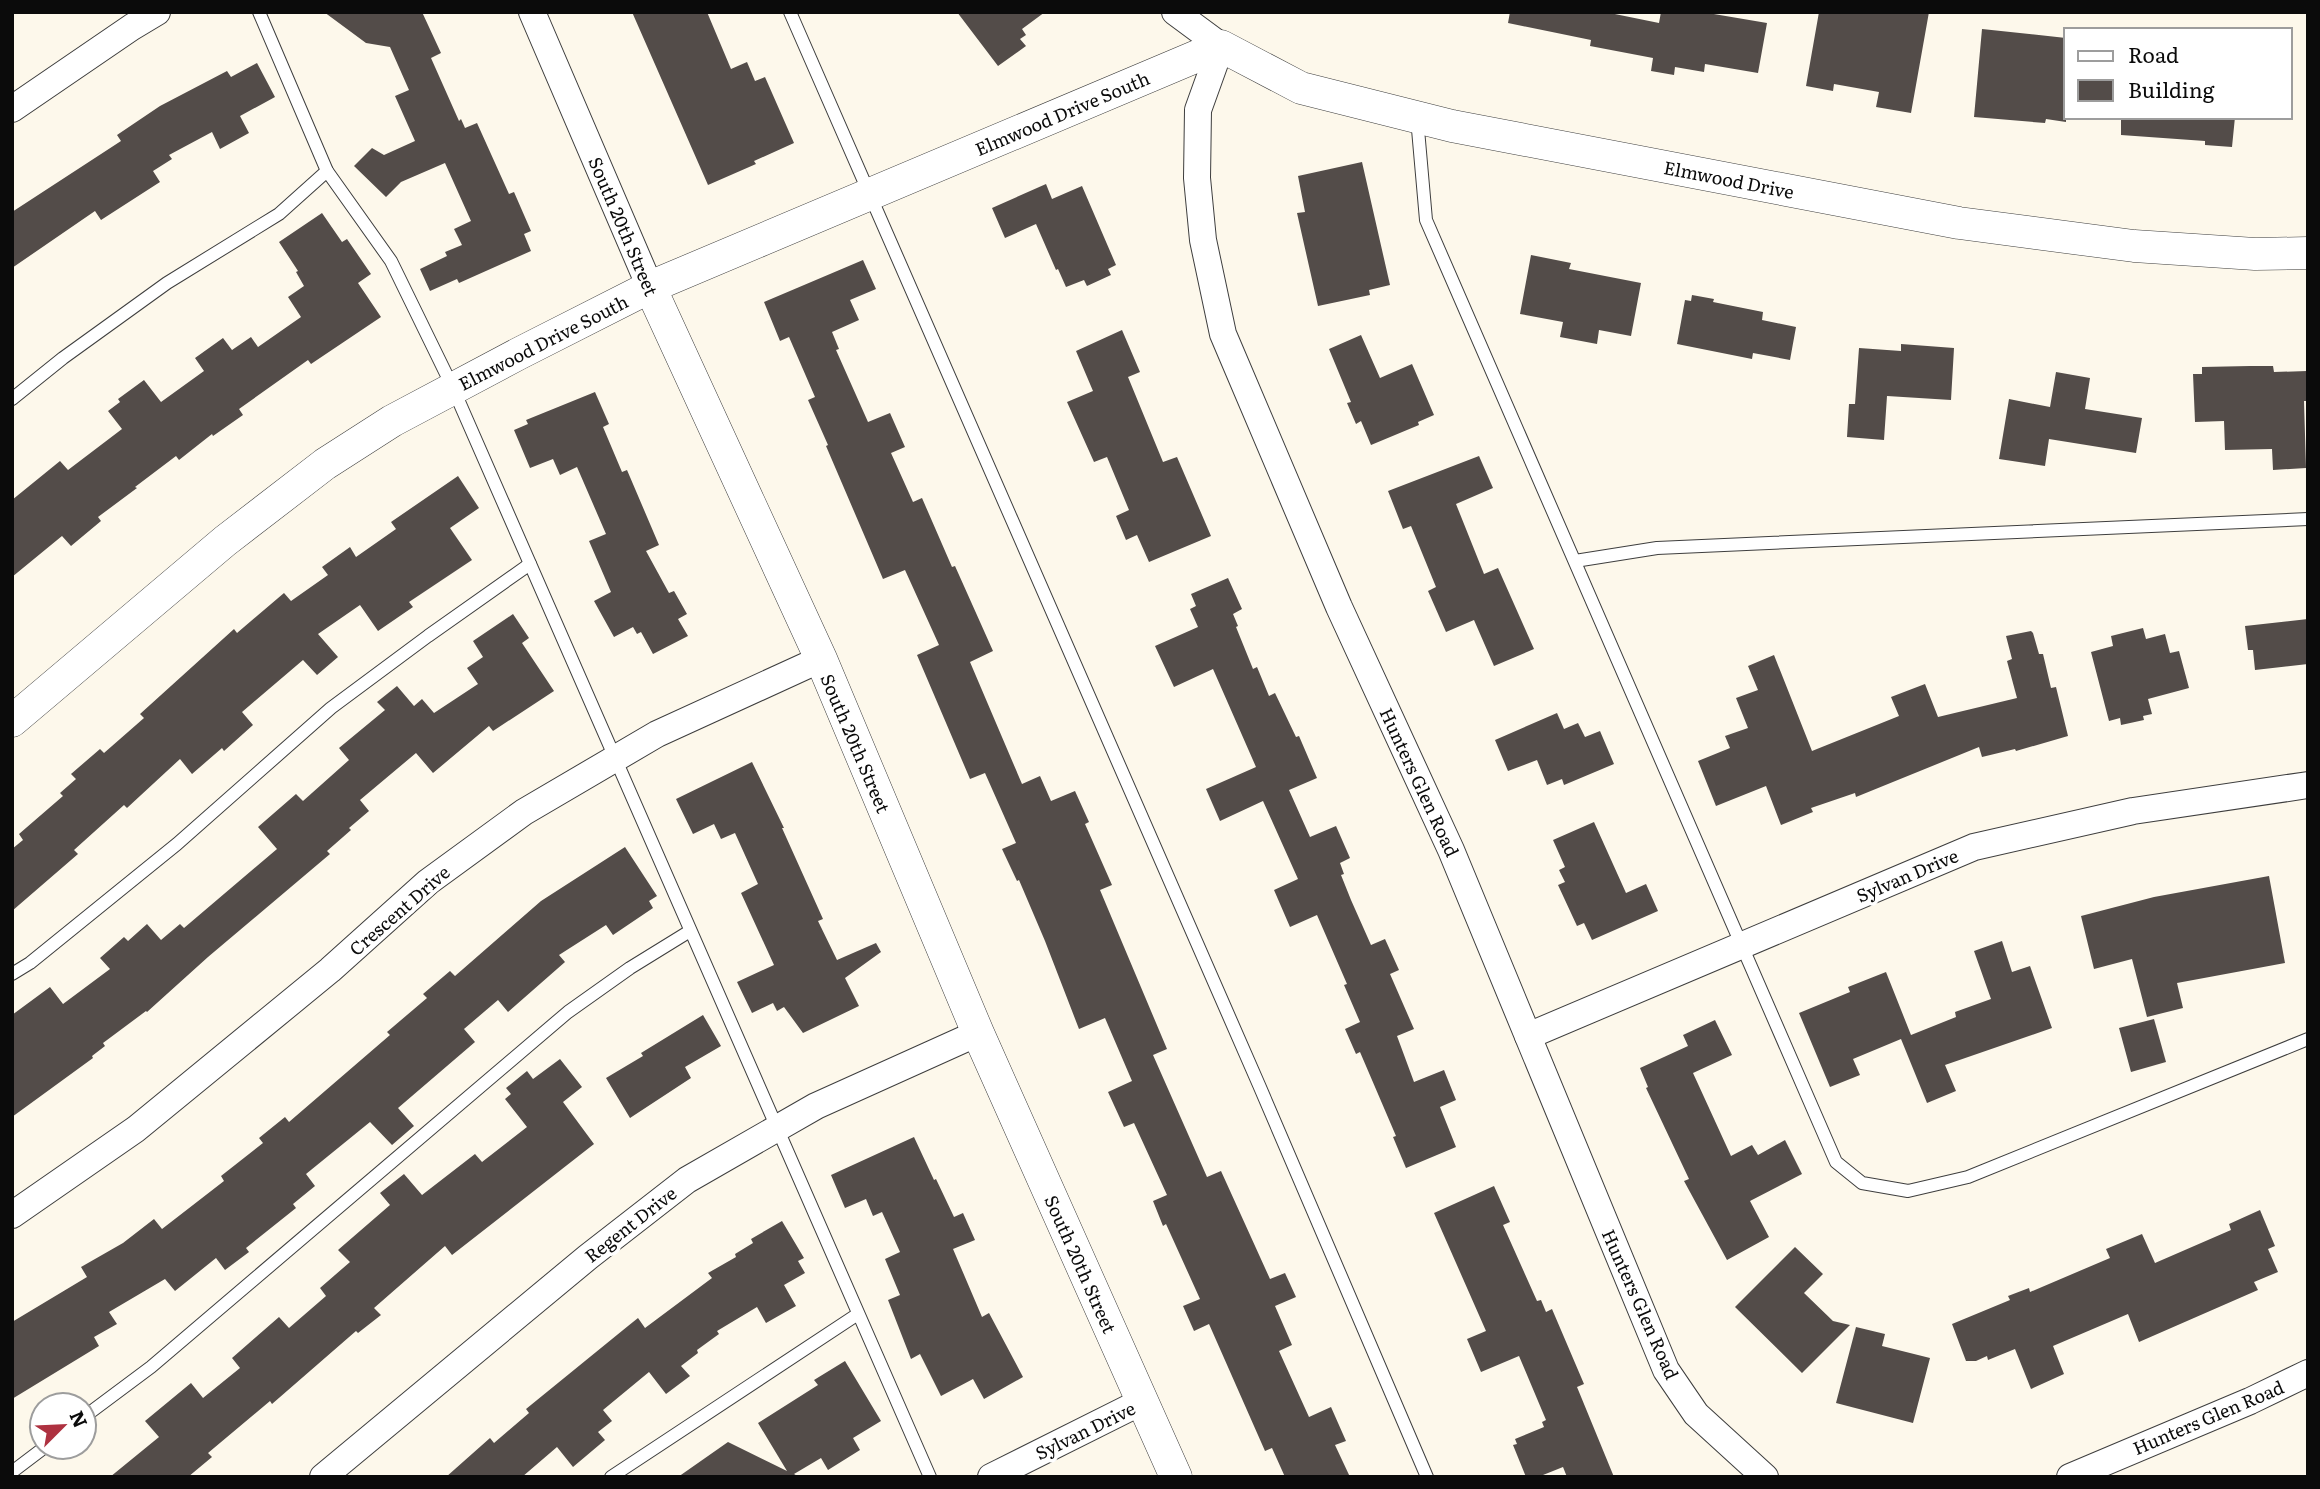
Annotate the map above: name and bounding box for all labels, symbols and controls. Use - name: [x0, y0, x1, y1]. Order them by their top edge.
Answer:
- legend: [2064, 28, 2292, 119]
- text: Road: [2128, 38, 2179, 69]
- street label: Elmwood Drive South: [971, 64, 1154, 162]
- text: Building: [2128, 73, 2215, 104]
- street label: South 20th Street: [583, 152, 666, 300]
- street label: Elmwood Drive: [1661, 153, 1797, 205]
- street label: Elmwood Drive South: [453, 287, 633, 397]
- street label: South 20th Street: [815, 669, 898, 817]
- street label: Hunters Glen Road: [1374, 703, 1466, 861]
- street label: Sylvan Drive: [1852, 841, 1962, 909]
- street label: Crescent Drive: [343, 859, 455, 961]
- street label: Regent Drive: [578, 1179, 682, 1269]
- street label: South 20th Street: [1038, 1191, 1124, 1338]
- street label: Hunters Glen Road: [1596, 1225, 1686, 1383]
- street label: Hunters Glen Road: [2128, 1373, 2288, 1461]
- north arrow: [28, 1391, 98, 1461]
- street label: Sylvan Drive: [1030, 1394, 1140, 1466]
- text: N: [63, 1406, 95, 1432]

